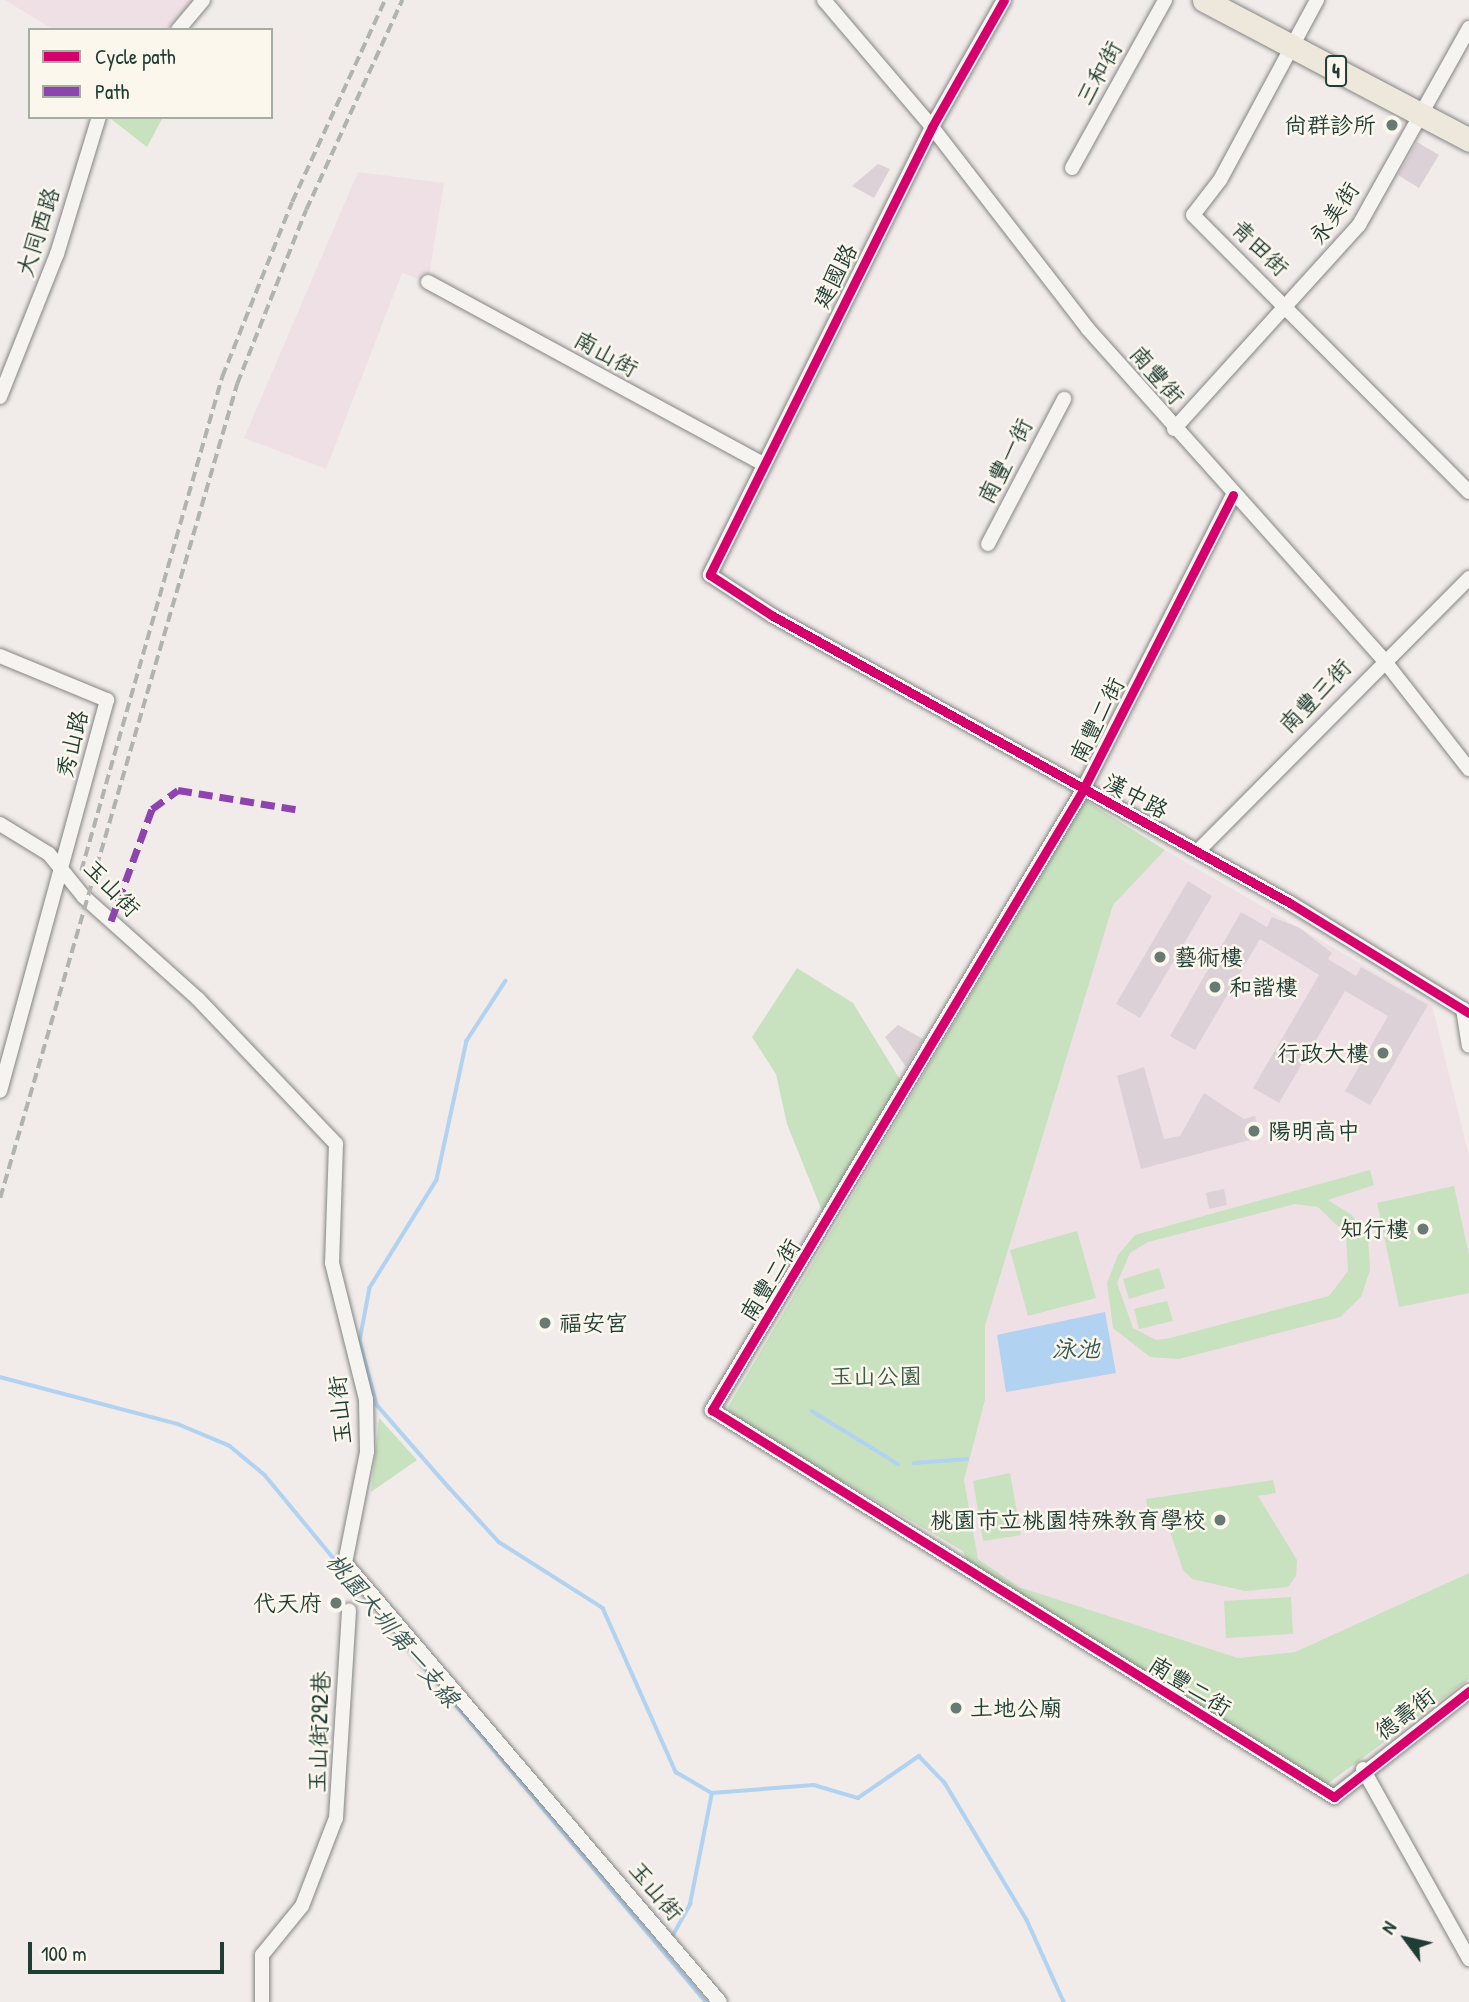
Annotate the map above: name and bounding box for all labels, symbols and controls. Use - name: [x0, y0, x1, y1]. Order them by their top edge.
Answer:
- legend: [28, 28, 273, 119]
- street label: 三和街: [1070, 36, 1128, 110]
- text: Cycle path: [95, 42, 176, 71]
- road number: 4: [1324, 54, 1348, 88]
- text: Path: [95, 77, 129, 106]
- place label: 尚群診所: [1284, 111, 1376, 139]
- marker: 尚群診所: [1382, 115, 1402, 135]
- street label: 永美街: [1303, 177, 1365, 249]
- street label: 大同西路: [11, 184, 65, 280]
- street label: 青田街: [1226, 214, 1294, 282]
- street label: 建國路: [807, 239, 863, 313]
- street label: 南山街: [569, 325, 643, 383]
- street label: 南豐街: [1124, 340, 1190, 410]
- street label: 南豐一街: [972, 414, 1038, 508]
- street label: 南豐三街: [1273, 653, 1357, 739]
- street label: 南豐二街: [1064, 673, 1130, 767]
- street label: 秀山路: [50, 707, 94, 781]
- street label: 漢中路: [1099, 768, 1173, 824]
- street label: 玉山街: [78, 854, 146, 922]
- place label: 藝術樓: [1174, 943, 1243, 971]
- marker: 藝術樓: [1152, 949, 1168, 965]
- place label: 和諧樓: [1229, 973, 1298, 1001]
- marker: 和諧樓: [1207, 979, 1223, 995]
- place label: 行政大樓: [1277, 1039, 1369, 1067]
- marker: 行政大樓: [1375, 1045, 1391, 1061]
- place label: 陽明高中: [1268, 1117, 1360, 1145]
- marker: 陽明高中: [1246, 1123, 1262, 1139]
- place label: 知行樓: [1340, 1215, 1409, 1243]
- marker: 知行樓: [1415, 1221, 1431, 1237]
- street label: 南豐二街: [734, 1234, 806, 1326]
- place label: 福安宮: [559, 1309, 628, 1337]
- marker: 福安宮: [537, 1315, 553, 1331]
- water label: 泳池: [1052, 1335, 1100, 1363]
- park label: 玉山公園: [830, 1362, 922, 1390]
- street label: 玉山街: [323, 1374, 357, 1446]
- place label: 桃園市立桃園特殊教育學校: [930, 1506, 1206, 1534]
- marker: 桃園市立桃園特殊教育學校: [1212, 1512, 1228, 1528]
- water label: 桃園大圳第一支線: [320, 1547, 466, 1713]
- place label: 代天府: [253, 1589, 322, 1617]
- marker: 代天府: [328, 1595, 344, 1611]
- street label: 南豐二街: [1144, 1650, 1236, 1722]
- street label: 玉山街292巷: [303, 1671, 335, 1793]
- street label: 德壽街: [1369, 1682, 1441, 1746]
- place label: 土地公廟: [970, 1694, 1062, 1722]
- marker: 土地公廟: [948, 1700, 964, 1716]
- street label: 玉山街: [623, 1856, 689, 1926]
- north arrow: [1371, 1904, 1441, 1974]
- text: N: [1375, 1916, 1402, 1939]
- scale bar: [32, 1928, 228, 1972]
- text: 100 m: [41, 1939, 87, 1968]

